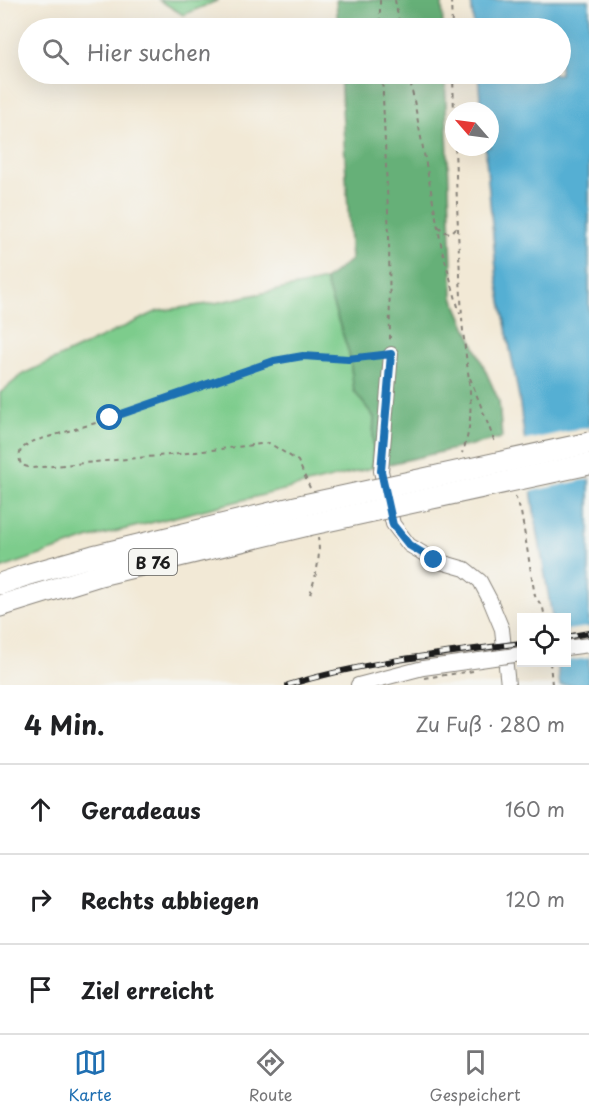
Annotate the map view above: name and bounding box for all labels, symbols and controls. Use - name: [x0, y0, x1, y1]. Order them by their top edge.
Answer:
- search box: [18, 18, 571, 84]
- icon: search: [39, 35, 72, 68]
- text: Hier suchen: [87, 35, 211, 68]
- north arrow: [445, 102, 499, 156]
- route start: [96, 404, 122, 430]
- route end: [420, 546, 446, 572]
- road number: B 76: [129, 549, 177, 575]
- map controls: [517, 613, 571, 667]
- button: locate: [517, 613, 571, 667]
- text: 4 Min.: [24, 705, 104, 744]
- text: Zu Fuß · 280 m: [415, 709, 565, 739]
- icon: ahead: [24, 793, 57, 826]
- text: Geradeaus: [81, 793, 201, 826]
- text: 160 m: [505, 794, 565, 824]
- icon: right: [24, 883, 57, 916]
- text: Rechts abbiegen: [81, 883, 259, 916]
- text: 120 m: [506, 884, 565, 914]
- icon: arrive: [24, 973, 57, 1006]
- text: Ziel erreicht: [81, 973, 214, 1006]
- tab: Karte: [68, 1046, 112, 1106]
- tab: Route: [249, 1046, 293, 1106]
- tab: Gespeichert: [430, 1046, 521, 1106]

